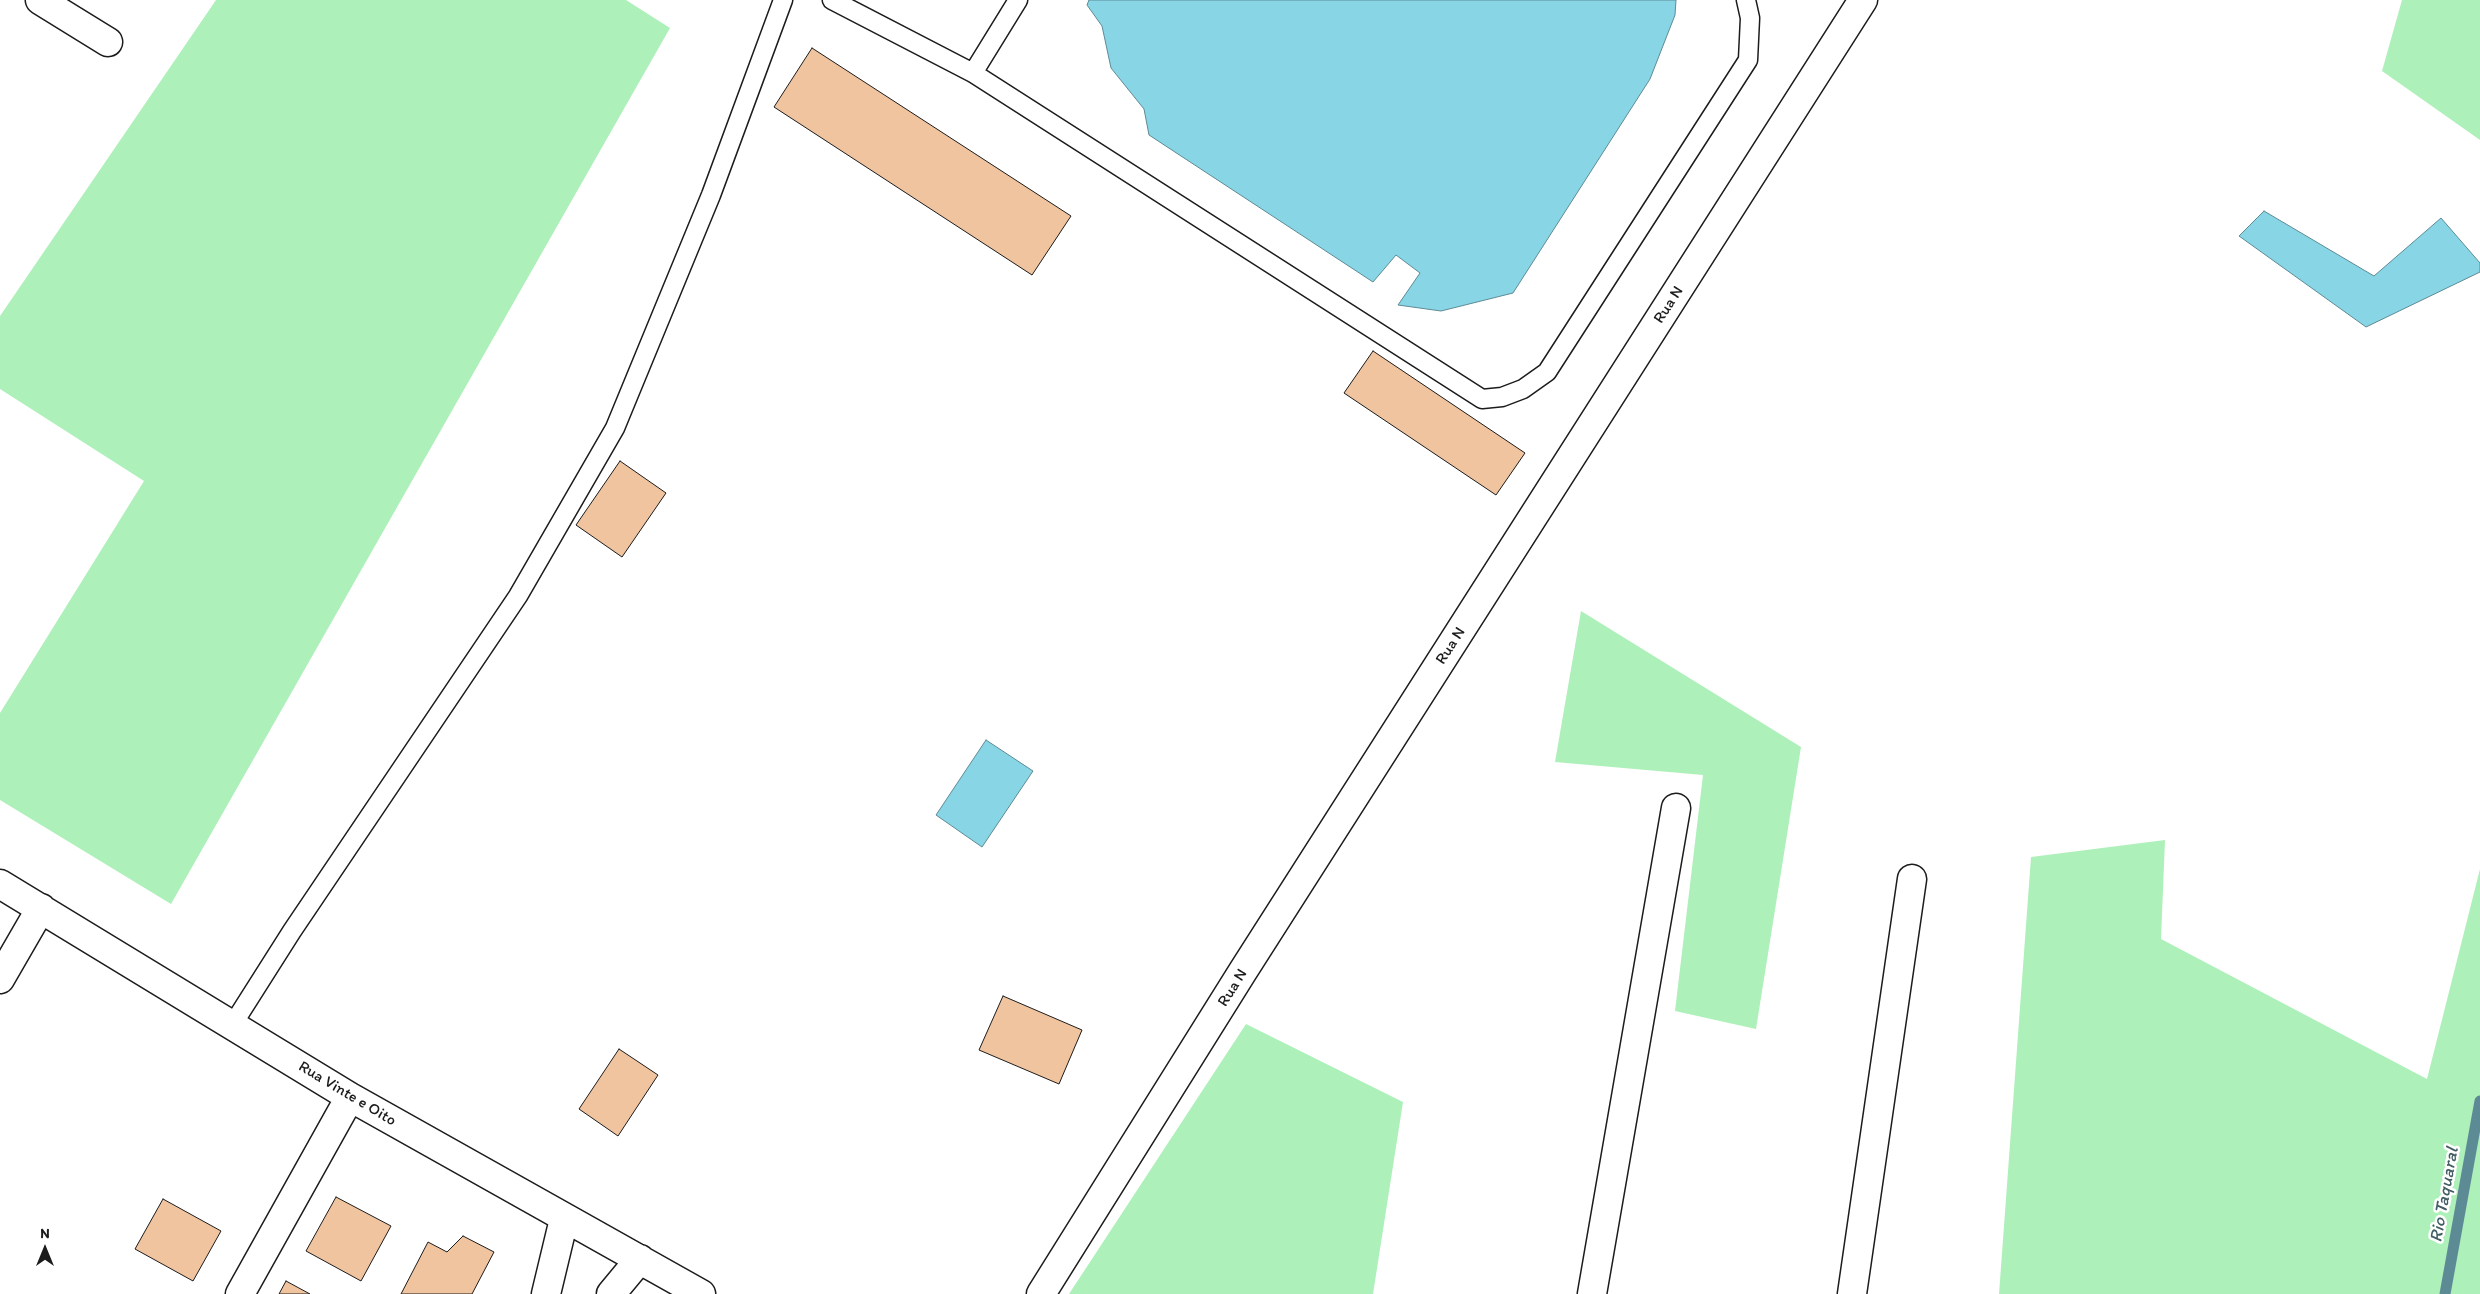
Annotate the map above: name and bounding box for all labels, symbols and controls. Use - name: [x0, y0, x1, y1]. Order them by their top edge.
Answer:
- street label: Rua N: [1650, 283, 1688, 327]
- street label: Rua N: [1432, 624, 1470, 668]
- street label: Rua N: [1214, 966, 1252, 1010]
- street label: Rua Vinte e Oito: [295, 1057, 399, 1131]
- water label: Rio Taquaral: [2426, 1146, 2464, 1244]
- north arrow: [20, 1224, 70, 1274]
- text: N: [40, 1225, 50, 1242]

